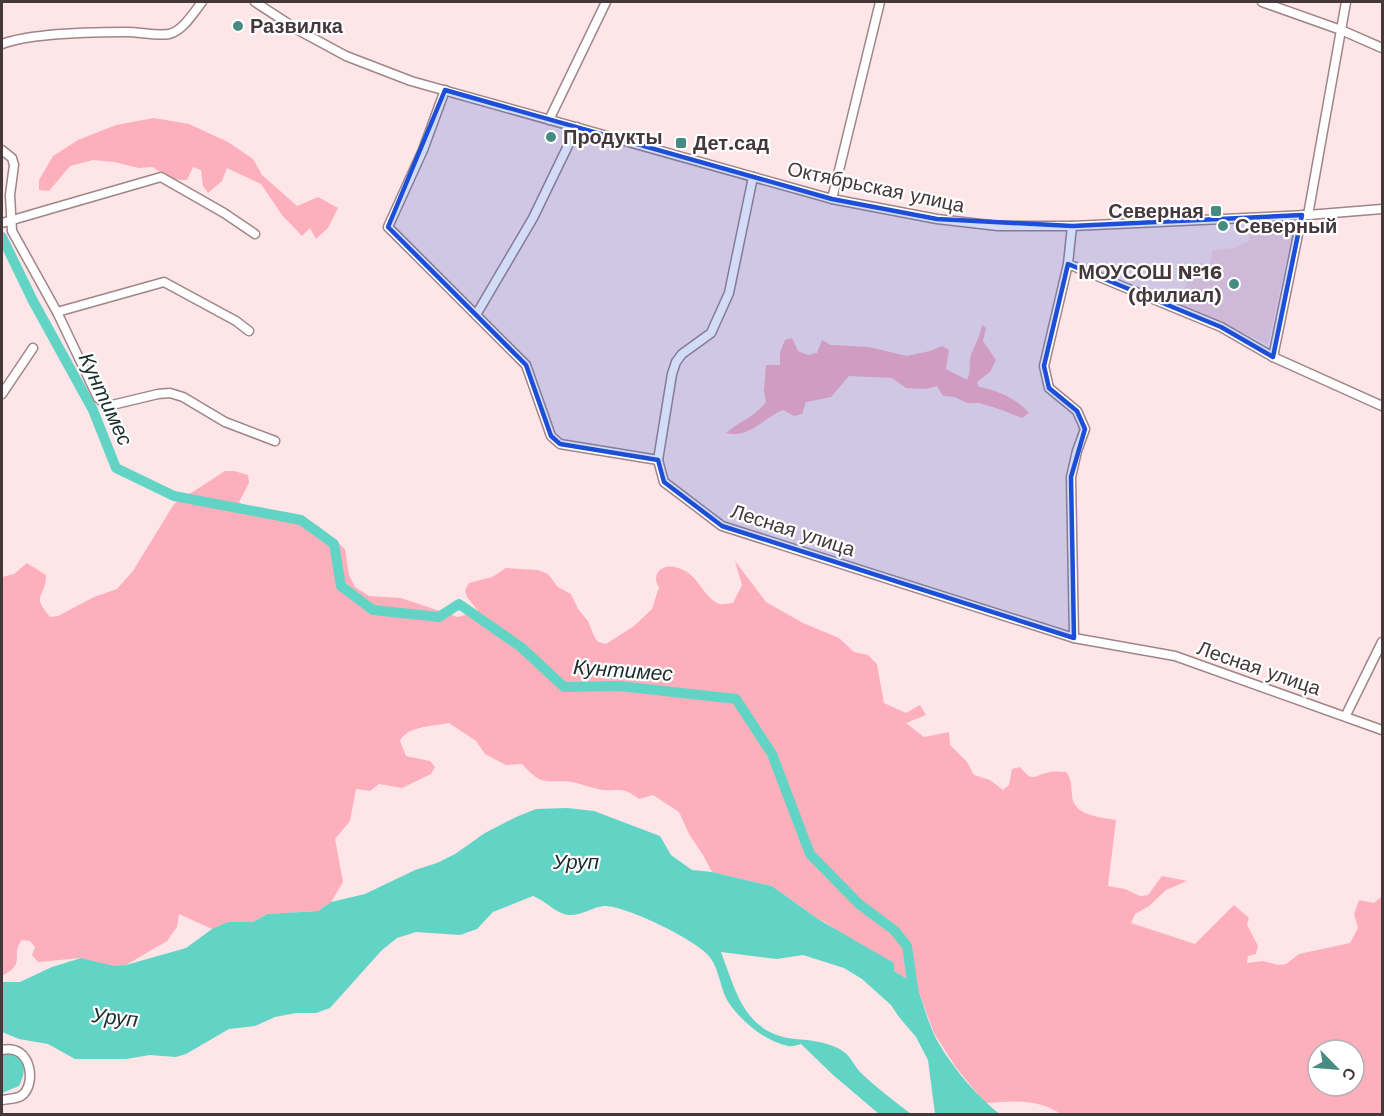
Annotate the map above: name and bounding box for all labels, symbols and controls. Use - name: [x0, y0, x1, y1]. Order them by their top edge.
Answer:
- place label: Развилка: [250, 14, 344, 38]
- marker: Развилка: [231, 19, 245, 33]
- place label: Продукты: [563, 125, 663, 149]
- marker: Продукты: [544, 130, 558, 144]
- place label: Дет.сад: [693, 131, 769, 155]
- marker: Дет.сад: [674, 136, 688, 150]
- street label: Октябрьская улица: [785, 157, 968, 218]
- place label: Северная: [1108, 199, 1204, 223]
- marker: Северная: [1209, 204, 1223, 218]
- place label: Северный: [1235, 214, 1337, 238]
- marker: Северный: [1216, 219, 1230, 233]
- place label: МОУСОШ №16 (филиал): [1078, 260, 1222, 307]
- marker: МОУСОШ №16 (филиал): [1227, 277, 1241, 291]
- water label: Кунтимес: [74, 349, 139, 450]
- street label: Лесная улица: [728, 499, 859, 562]
- street label: Лесная улица: [1194, 636, 1325, 701]
- water label: Кунтимес: [572, 654, 674, 686]
- water label: Уруп: [552, 849, 600, 874]
- water label: Уруп: [90, 1002, 140, 1032]
- north arrow: [1306, 1038, 1366, 1098]
- text: С: [1338, 1065, 1360, 1084]

